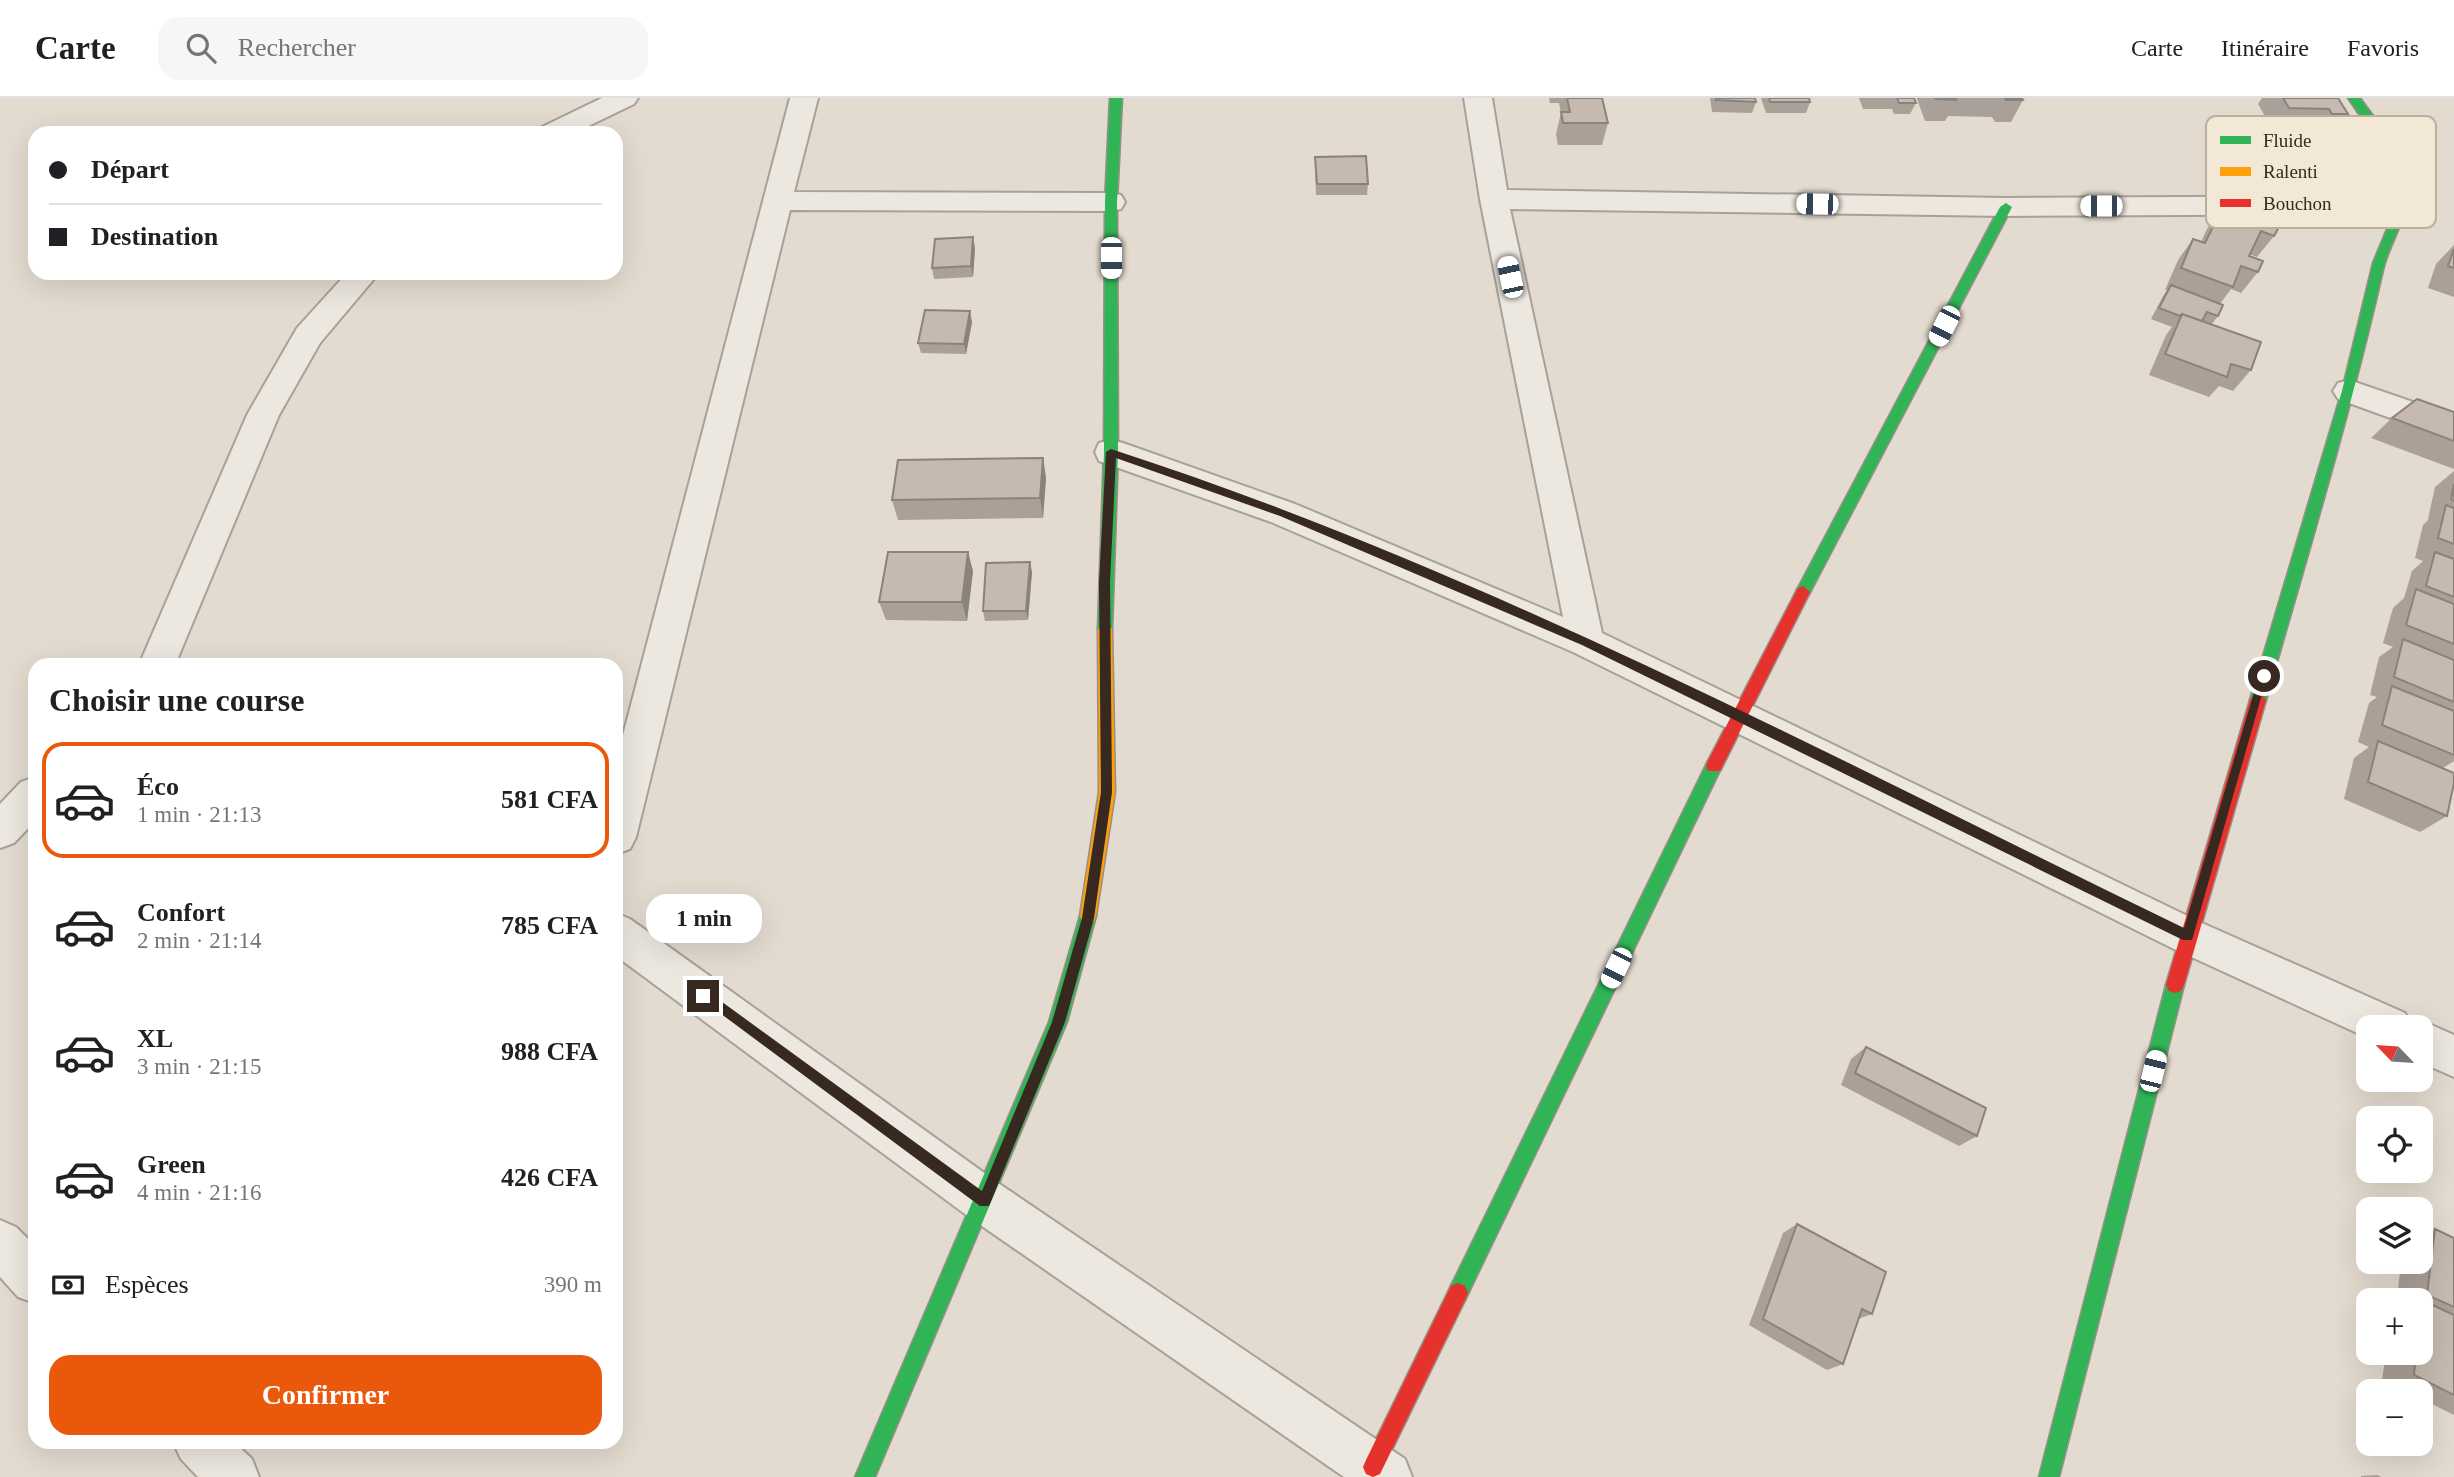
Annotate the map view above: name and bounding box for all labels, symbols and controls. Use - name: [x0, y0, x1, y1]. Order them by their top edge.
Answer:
- search box: [158, 17, 648, 80]
- icon: search: [182, 29, 220, 67]
- text: Carte: [35, 30, 116, 66]
- text: Rechercher: [238, 33, 356, 62]
- text: Carte: [2131, 35, 2183, 61]
- text: Itinéraire: [2221, 35, 2309, 61]
- text: Favoris: [2347, 35, 2419, 61]
- legend: [2206, 116, 2436, 228]
- text: Fluide: [2263, 130, 2312, 151]
- text: Départ: [91, 155, 169, 184]
- text: Ralenti: [2263, 161, 2318, 182]
- car: [1796, 193, 1839, 215]
- text: Bouchon: [2263, 193, 2332, 214]
- car: [2081, 196, 2123, 217]
- text: Destination: [91, 222, 218, 251]
- car: [1101, 237, 1122, 279]
- car: [1496, 254, 1525, 300]
- car: [1926, 303, 1963, 349]
- route start: [2248, 660, 2280, 692]
- text: Choisir une course: [49, 682, 304, 718]
- icon: car: [53, 769, 116, 832]
- text: Éco: [137, 772, 179, 801]
- text: 581 CFA: [501, 785, 598, 814]
- text: 1 min · 21:13: [137, 802, 262, 827]
- callout: 1 min: [645, 894, 761, 944]
- icon: car: [53, 895, 116, 958]
- text: Confort: [137, 898, 225, 927]
- text: 1 min: [676, 906, 732, 931]
- text: 785 CFA: [501, 911, 598, 940]
- text: 2 min · 21:14: [137, 928, 262, 953]
- car: [1598, 945, 1635, 991]
- route end: [687, 980, 719, 1012]
- north arrow: [2356, 1015, 2432, 1092]
- map controls: [2356, 1015, 2433, 1456]
- icon: car: [53, 1021, 116, 1084]
- text: XL: [137, 1024, 173, 1053]
- text: 988 CFA: [501, 1037, 598, 1066]
- car: [2138, 1048, 2169, 1094]
- text: 3 min · 21:15: [137, 1054, 262, 1079]
- button: locate: [2356, 1106, 2433, 1183]
- icon: car: [53, 1147, 116, 1210]
- text: Green: [137, 1150, 206, 1179]
- text: 426 CFA: [501, 1163, 598, 1192]
- text: 4 min · 21:16: [137, 1180, 262, 1205]
- button: layers: [2356, 1197, 2433, 1274]
- icon: cash: [49, 1266, 87, 1304]
- text: Espèces: [105, 1270, 189, 1299]
- text: 390 m: [544, 1272, 602, 1297]
- button: +: [2356, 1288, 2433, 1365]
- button: Confirmer: [49, 1355, 602, 1435]
- button: −: [2356, 1379, 2433, 1456]

